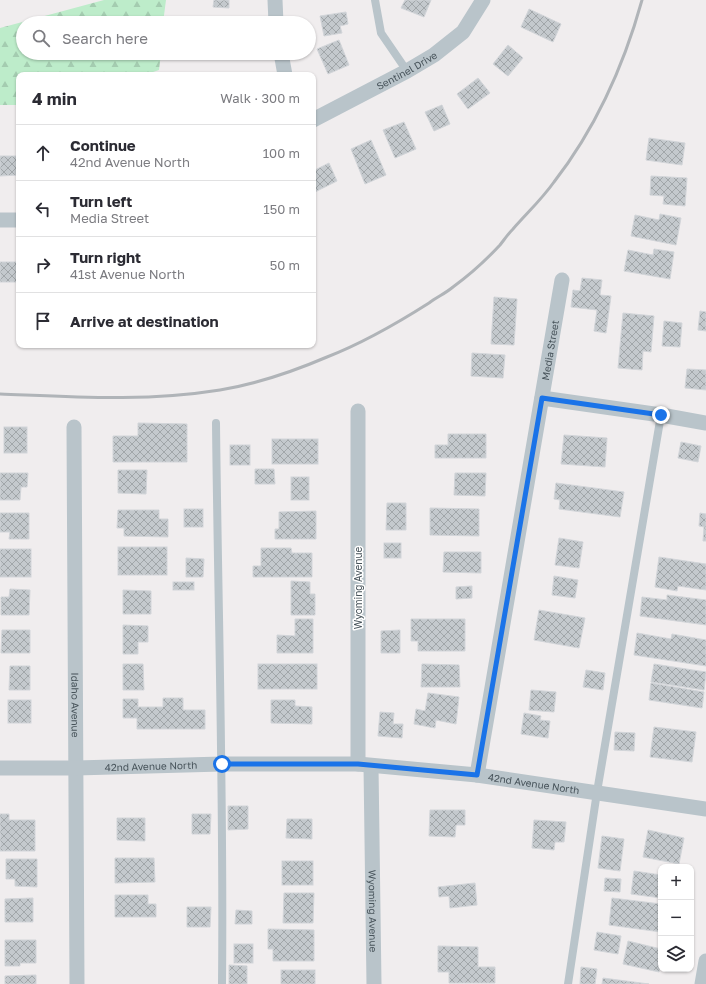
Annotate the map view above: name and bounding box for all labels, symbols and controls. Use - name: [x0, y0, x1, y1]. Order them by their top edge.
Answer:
- search box: [16, 16, 316, 60]
- icon: search: [30, 27, 52, 49]
- text: Search here: [62, 29, 148, 47]
- street label: Sentinel Drive: [374, 49, 439, 92]
- text: 4 min: [32, 88, 77, 109]
- text: Walk · 300 m: [220, 90, 300, 106]
- text: Continue: [70, 136, 136, 154]
- icon: ahead: [32, 142, 54, 164]
- text: 100 m: [263, 145, 300, 161]
- text: 42nd Avenue North: [70, 154, 190, 170]
- text: Turn left: [70, 192, 132, 210]
- icon: left: [32, 198, 54, 220]
- text: 150 m: [263, 201, 300, 217]
- text: Media Street: [70, 210, 149, 226]
- text: Turn right: [70, 248, 141, 266]
- icon: right: [32, 254, 54, 276]
- text: 50 m: [270, 257, 300, 273]
- text: 41st Avenue North: [70, 266, 185, 282]
- icon: arrive: [32, 310, 54, 332]
- text: Arrive at destination: [70, 312, 219, 330]
- street label: Media Street: [539, 319, 561, 381]
- route end: [652, 406, 670, 424]
- street label: Wyoming Avenue: [352, 546, 364, 629]
- street label: Idaho Avenue: [69, 672, 82, 738]
- route start: [213, 755, 231, 773]
- street label: 42nd Avenue North: [105, 759, 197, 773]
- street label: 42nd Avenue North: [487, 771, 580, 796]
- map controls: [658, 864, 694, 972]
- button: +: [658, 864, 694, 900]
- street label: Wyoming Avenue: [366, 870, 380, 953]
- button: −: [658, 900, 694, 936]
- button: layers: [658, 936, 694, 972]

